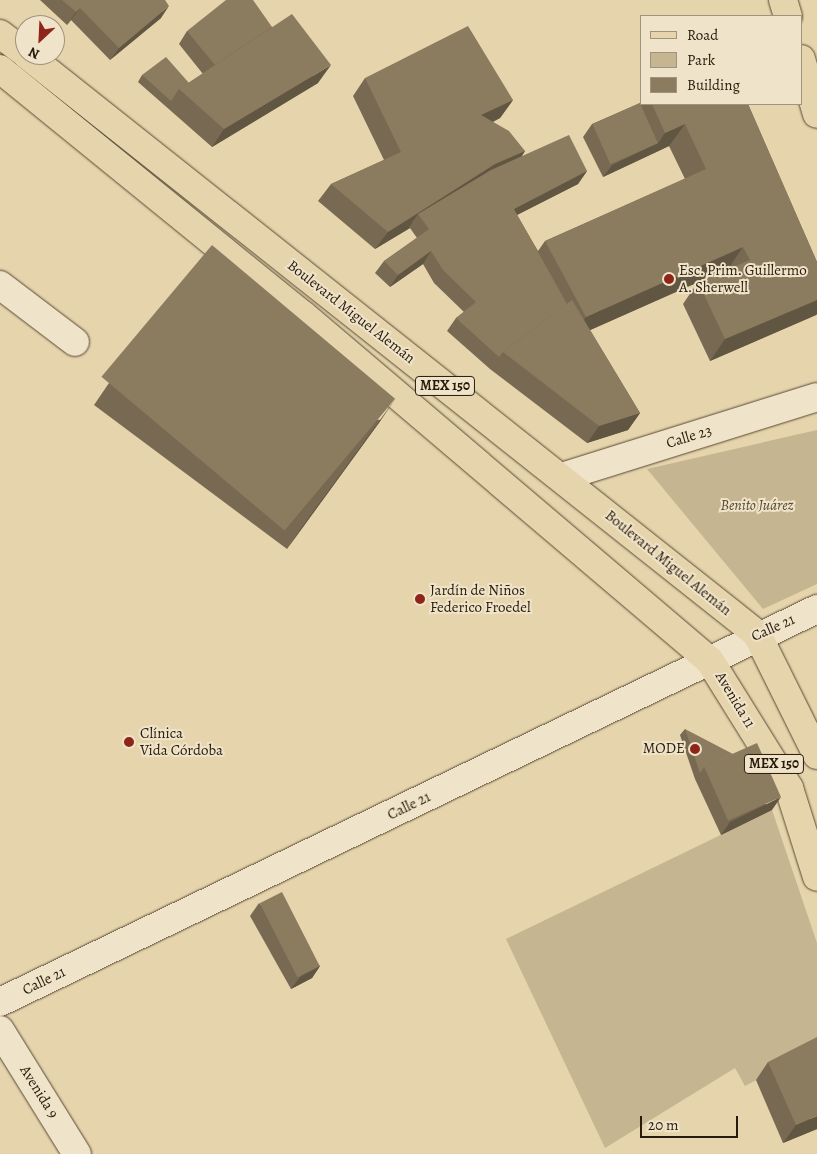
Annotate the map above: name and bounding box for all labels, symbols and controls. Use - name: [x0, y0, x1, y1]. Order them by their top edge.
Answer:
- north arrow: [15, 15, 65, 65]
- legend: [640, 15, 802, 105]
- text: Road: [687, 25, 718, 45]
- text: N: [25, 42, 43, 64]
- text: Park: [687, 50, 715, 70]
- text: Building: [687, 75, 740, 95]
- street label: Boulevard Miguel Alemán: [284, 257, 418, 367]
- place label: Esc. Prim. Guillermo A. Sherwell: [679, 261, 807, 296]
- marker: Esc. Prim. Guillermo A. Sherwell: [663, 273, 675, 285]
- road number: MEX 150: [414, 374, 476, 398]
- street label: Calle 23: [664, 422, 714, 452]
- park label: Benito Juárez: [720, 497, 794, 515]
- street label: Boulevard Miguel Alemán: [601, 507, 735, 619]
- place label: Jardín de Niños Federico Froedel: [430, 581, 531, 616]
- marker: Jardín de Niños Federico Froedel: [414, 593, 426, 605]
- street label: Calle 21: [748, 610, 798, 646]
- street label: Avenida 11: [711, 669, 759, 731]
- place label: Clínica Vida Córdoba: [140, 724, 223, 759]
- marker: Clínica Vida Córdoba: [122, 735, 136, 749]
- place label: MODE: [643, 740, 685, 758]
- marker: MODE: [689, 743, 701, 755]
- road number: MEX 150: [743, 752, 805, 776]
- street label: Calle 21: [385, 788, 433, 824]
- street label: Calle 21: [20, 963, 68, 999]
- street label: Avenida 9: [16, 1062, 62, 1122]
- scale bar: [642, 1106, 740, 1138]
- text: 20 m: [648, 1115, 679, 1135]

